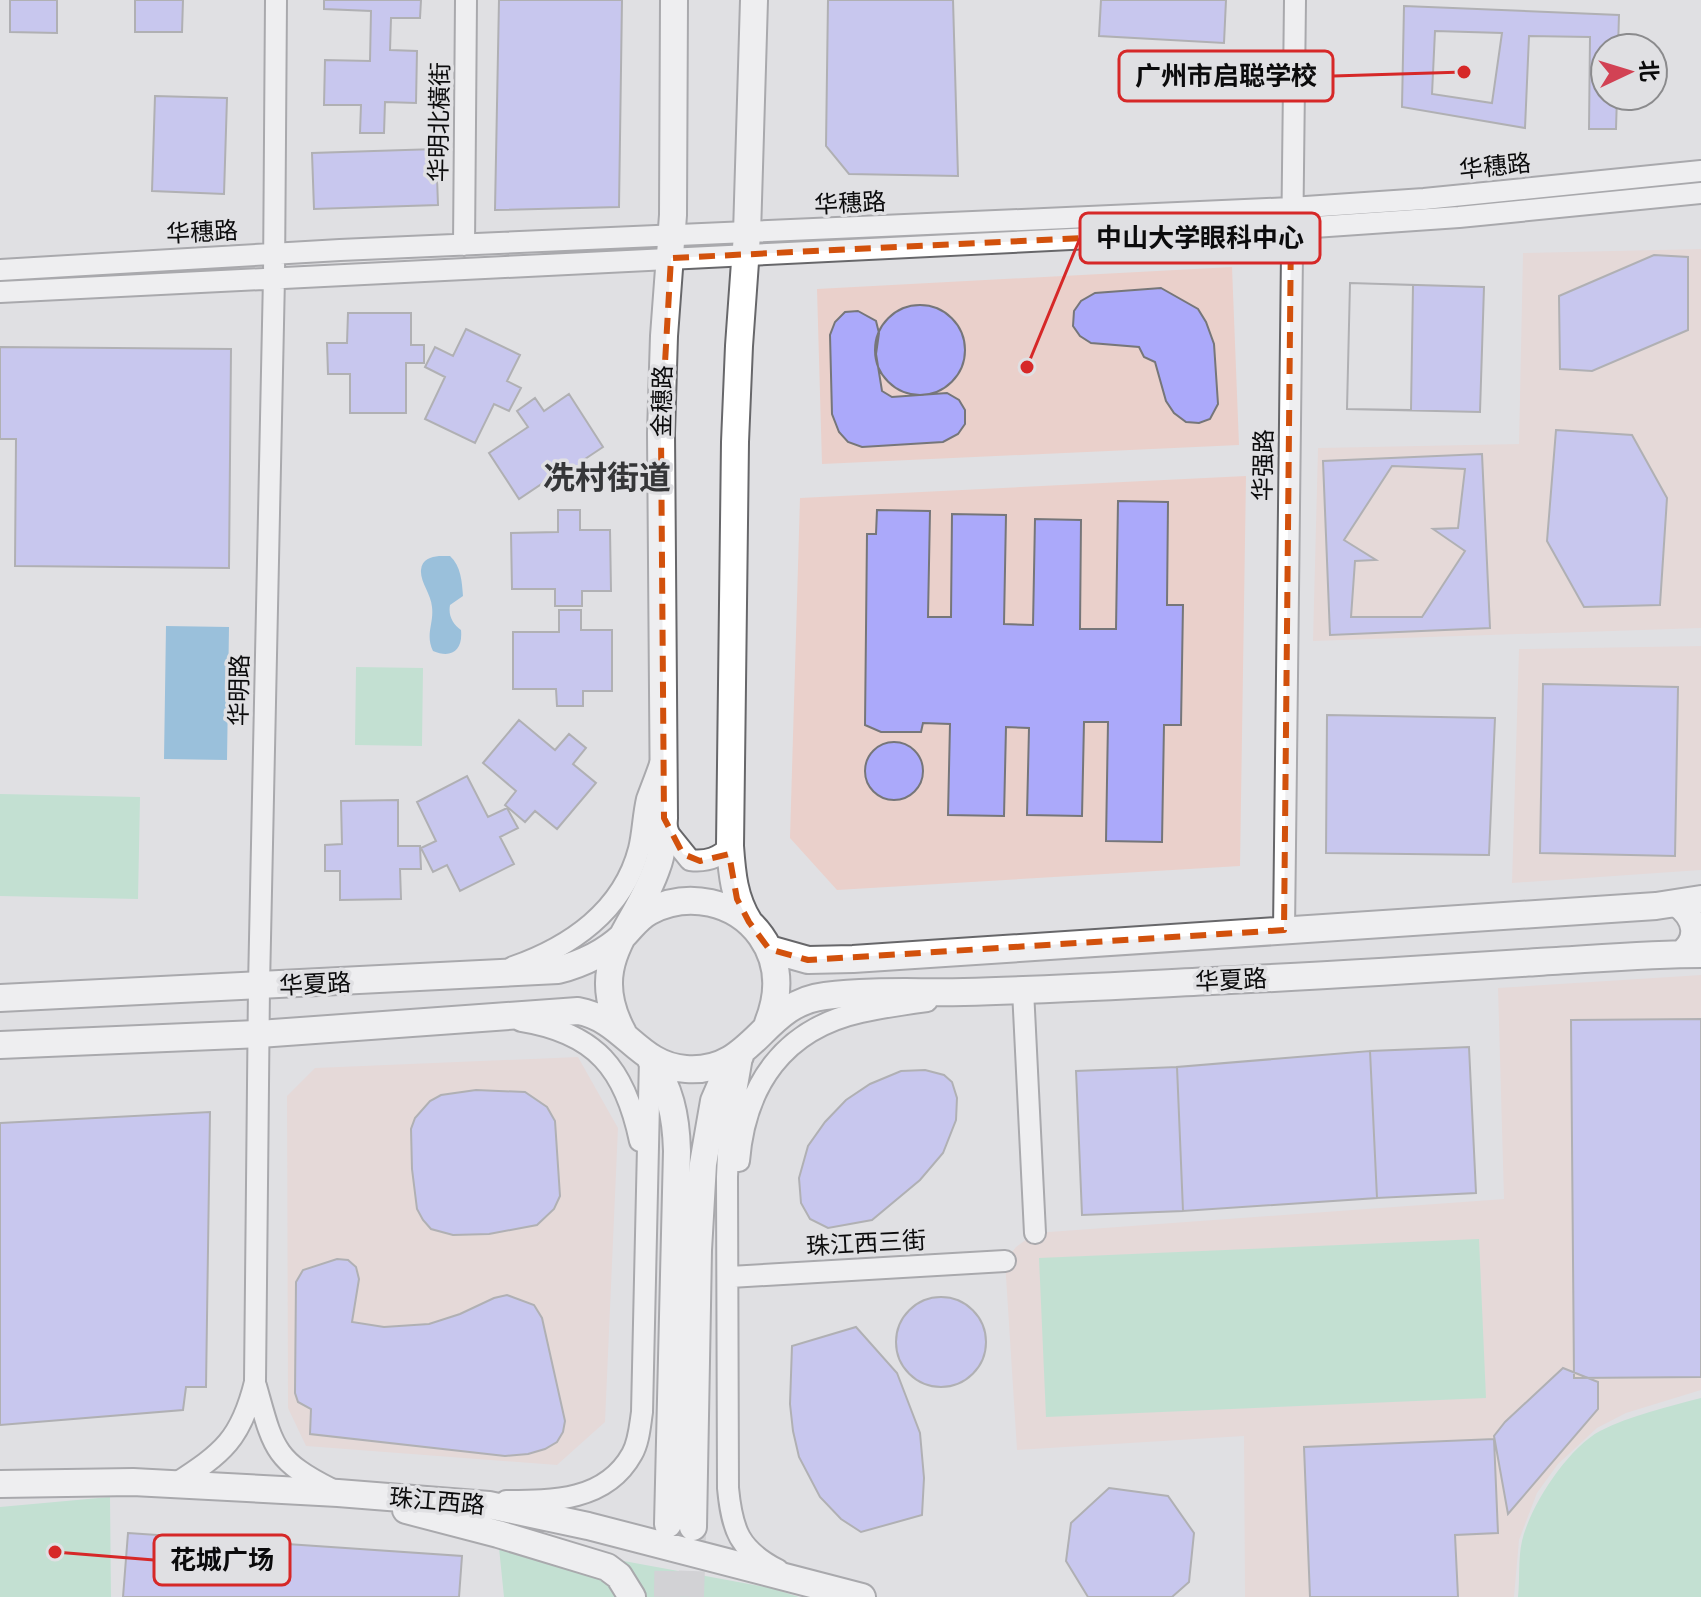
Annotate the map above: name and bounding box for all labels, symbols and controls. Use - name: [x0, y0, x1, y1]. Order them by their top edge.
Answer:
- north arrow: [1589, 32, 1669, 112]
- callout: 广州市启聪学校: [1119, 51, 1333, 101]
- text: 北: [1635, 59, 1663, 82]
- text: 广州市启聪学校: [1135, 61, 1317, 91]
- street label: 华明北橫街: [423, 62, 455, 182]
- street label: 华穗路: [1458, 148, 1532, 184]
- street label: 华穗路: [813, 187, 887, 219]
- callout: 中山大学眼科中心: [1080, 213, 1320, 263]
- street label: 华穗路: [165, 216, 239, 248]
- text: 中山大学眼科中心: [1096, 223, 1304, 253]
- street label: 金穗路: [647, 365, 677, 437]
- street label: 华强路: [1248, 429, 1278, 501]
- district label: 冼村街道: [543, 459, 671, 496]
- street label: 华明路: [224, 654, 254, 726]
- street label: 华夏路: [1194, 964, 1268, 996]
- street label: 华夏路: [278, 968, 352, 1000]
- street label: 珠江西三街: [805, 1225, 927, 1261]
- street label: 珠江西路: [388, 1482, 486, 1520]
- callout: 花城广场: [154, 1535, 290, 1585]
- text: 花城广场: [170, 1545, 274, 1575]

